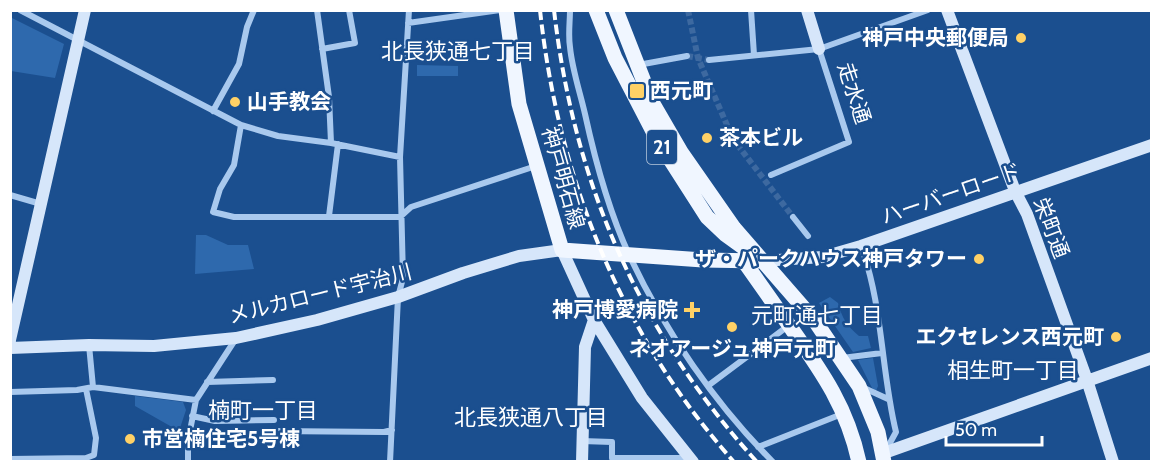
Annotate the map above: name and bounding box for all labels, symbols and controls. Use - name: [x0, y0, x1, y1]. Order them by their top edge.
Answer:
- place label: 神戸中央郵便局: [862, 25, 1009, 50]
- marker: 神戸中央郵便局: [1014, 31, 1028, 45]
- district label: 北長狭通七丁目: [381, 38, 535, 65]
- street label: 走水通: [833, 59, 876, 127]
- place label: 西元町: [650, 78, 713, 103]
- marker: 西元町: [628, 82, 646, 100]
- place label: 山手教会: [247, 89, 331, 114]
- marker: 山手教会: [228, 95, 242, 109]
- street label: 神戸明石線: [537, 124, 590, 232]
- place label: 茶本ビル: [719, 125, 803, 150]
- road number: 21: [647, 130, 677, 164]
- marker: 茶本ビル: [700, 131, 714, 145]
- street label: ハーバーロード: [877, 158, 1024, 229]
- street label: 栄町通: [1029, 194, 1074, 262]
- place label: ザ・パークハウス神戸タワー: [695, 246, 967, 271]
- marker: ザ・パークハウス神戸タワー: [972, 252, 986, 266]
- street label: メルカロード宇治川: [225, 259, 414, 328]
- place label: 神戸博愛病院: [552, 297, 678, 322]
- marker: 神戸博愛病院: [683, 301, 701, 319]
- district label: 元町通七丁目: [751, 302, 883, 329]
- marker: ネオアージュ神戸元町: [725, 320, 739, 334]
- place label: エクセレンス西元町: [915, 324, 1104, 349]
- marker: エクセレンス西元町: [1109, 330, 1123, 344]
- place label: ネオアージュ神戸元町: [629, 336, 835, 361]
- district label: 相生町一丁目: [947, 357, 1079, 384]
- district label: 楠町一丁目: [208, 397, 318, 424]
- district label: 北長狭通八丁目: [454, 404, 608, 431]
- scale bar: [946, 409, 1042, 447]
- text: 50 m: [955, 419, 997, 441]
- place label: 市営楠住宅5号棟: [142, 426, 300, 451]
- marker: 市営楠住宅5号棟: [123, 432, 137, 446]

